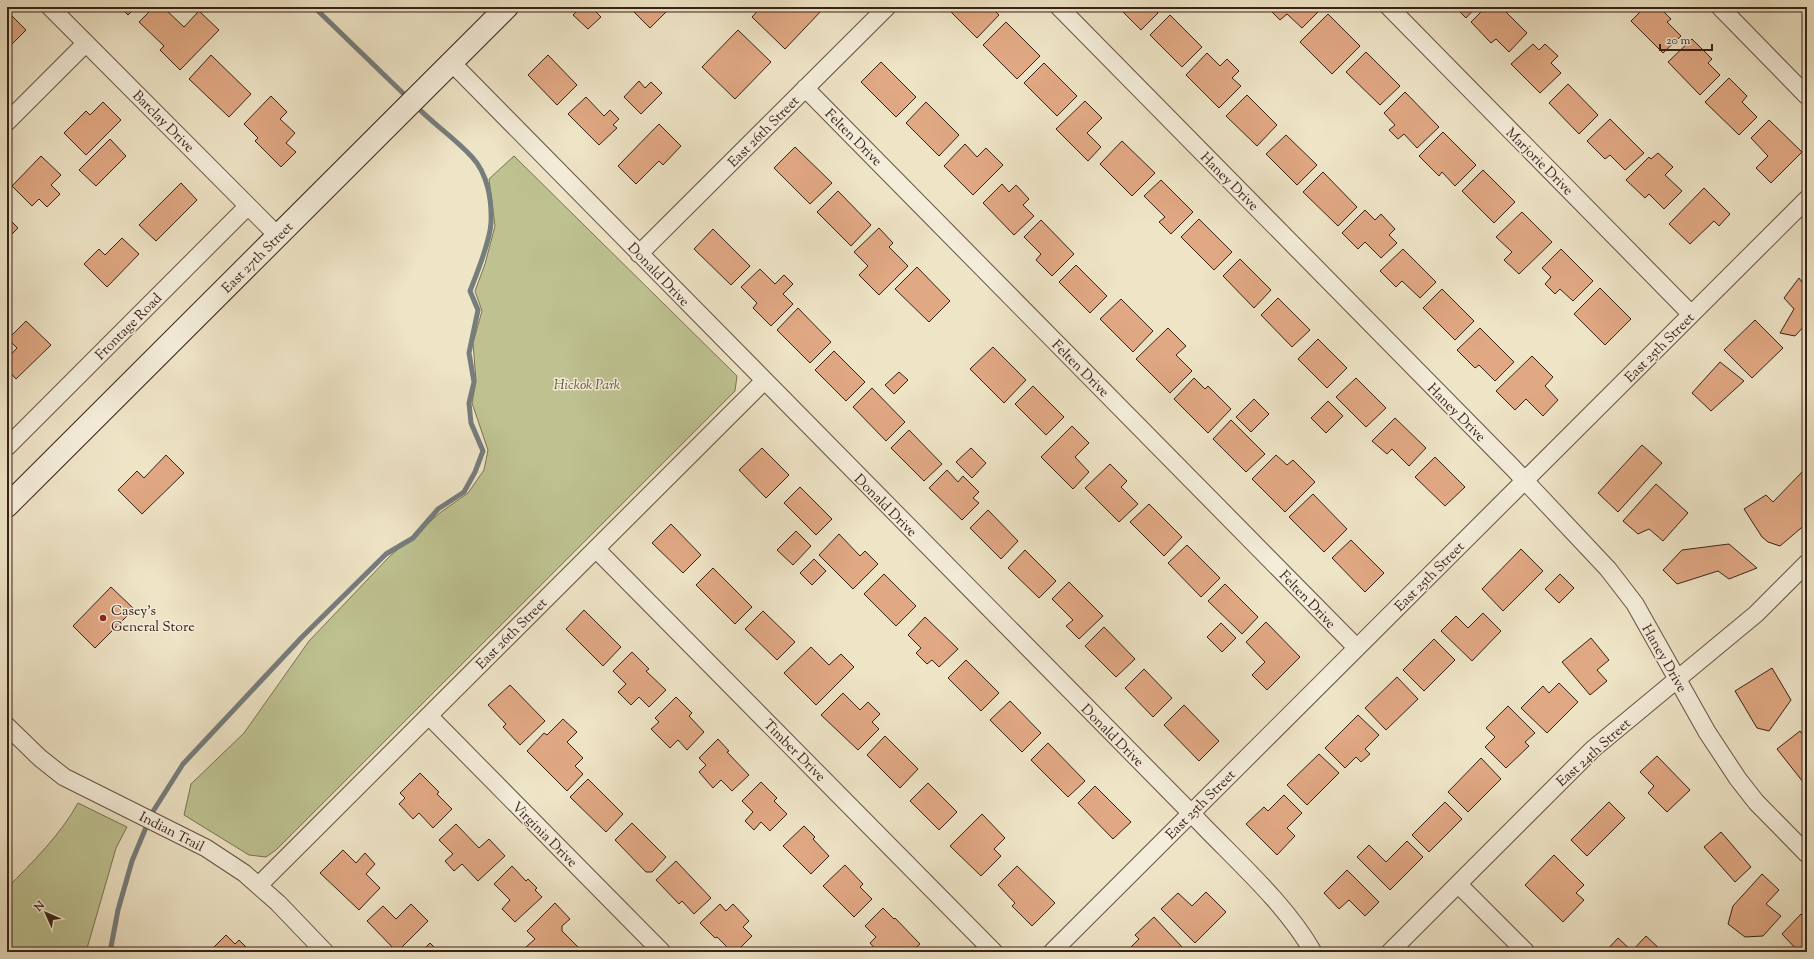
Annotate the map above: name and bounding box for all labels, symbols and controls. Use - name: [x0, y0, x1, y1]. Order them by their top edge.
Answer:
- scale bar: [1660, 26, 1712, 52]
- text: 20 m: [1666, 32, 1691, 50]
- street label: Barclay Drive: [127, 87, 198, 158]
- street label: East 26th Street: [724, 92, 805, 173]
- street label: Felten Drive: [819, 105, 886, 172]
- street label: Marjorie Drive: [1500, 124, 1577, 201]
- street label: Haney Drive: [1195, 149, 1262, 216]
- street label: East 27th Street: [218, 218, 299, 299]
- street label: Donald Drive: [622, 239, 693, 312]
- street label: Frontage Road: [91, 289, 167, 365]
- street label: East 25th Street: [1621, 309, 1700, 388]
- street label: Felten Drive: [1046, 336, 1113, 403]
- park label: Hickok Park: [554, 376, 621, 396]
- street label: Haney Drive: [1422, 380, 1489, 447]
- street label: Donald Drive: [849, 470, 921, 542]
- street label: East 25th Street: [1391, 538, 1470, 617]
- street label: Felten Drive: [1274, 567, 1339, 634]
- street label: East 26th Street: [472, 594, 553, 675]
- place label: Casey's General Store: [111, 602, 195, 638]
- marker: Casey's General Store: [98, 613, 108, 623]
- street label: Haney Drive: [1636, 621, 1691, 697]
- street label: Donald Drive: [1076, 700, 1148, 772]
- street label: East 24th Street: [1553, 715, 1636, 792]
- street label: Timber Drive: [758, 716, 829, 787]
- street label: East 25th Street: [1162, 766, 1241, 845]
- street label: Virginia Drive: [506, 798, 581, 873]
- street label: Indian Trail: [135, 808, 207, 858]
- north arrow: [26, 893, 66, 933]
- text: N: [30, 898, 49, 916]

